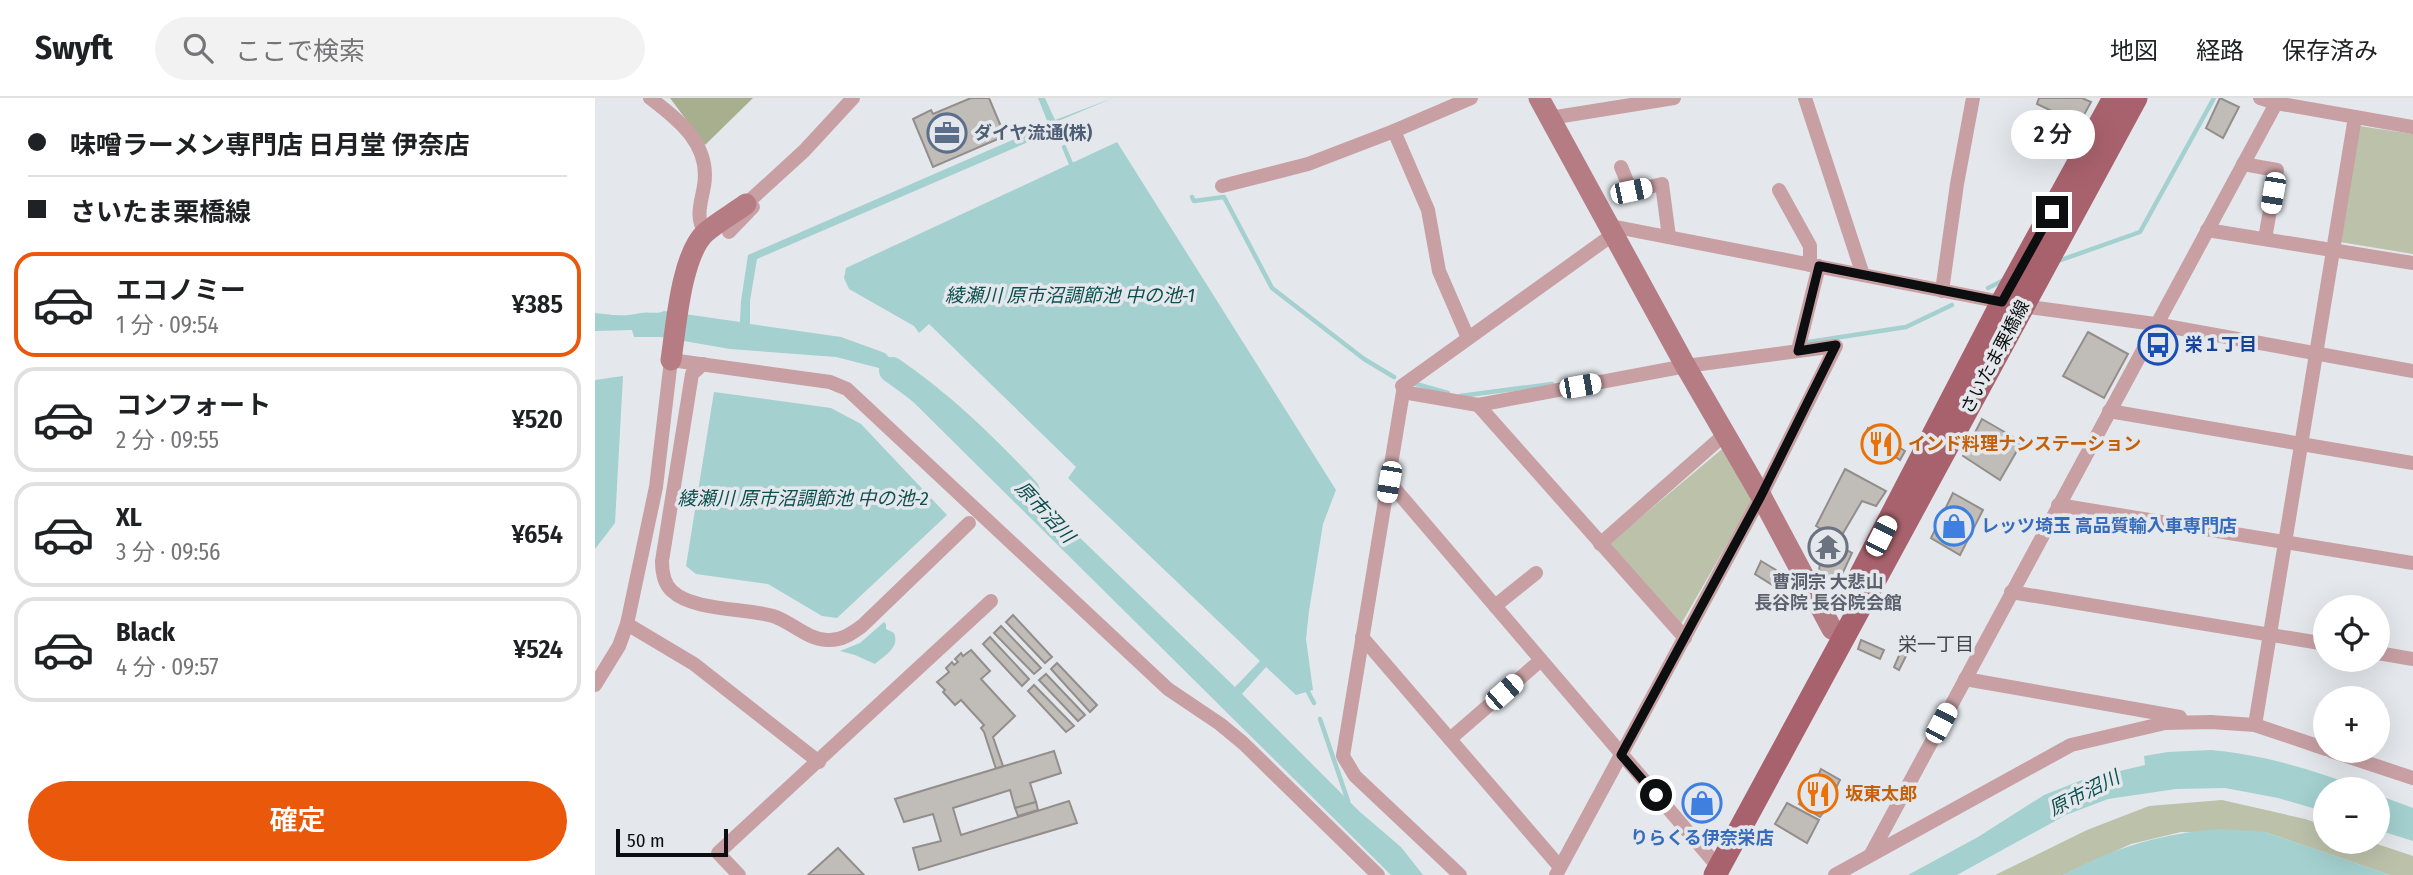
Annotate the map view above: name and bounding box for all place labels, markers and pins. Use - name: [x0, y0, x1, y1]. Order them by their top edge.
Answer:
- office icon: ダイヤ流通(株): [926, 112, 968, 154]
- place label: ダイヤ流通(株): [974, 122, 1093, 144]
- bus stop icon: 栄１丁目: [2137, 324, 2179, 366]
- place label: 栄１丁目: [2185, 334, 2257, 356]
- restaurant icon: インド料理ナンステーション: [1860, 423, 1902, 465]
- place label: インド料理ナンステーション: [1908, 433, 2141, 455]
- shop icon: レッツ埼玉 高品質輸入車専門店: [1933, 505, 1975, 547]
- place label: レッツ埼玉 高品質輸入車専門店: [1981, 515, 2237, 537]
- temple icon: 曹洞宗 大悲山 長谷院 長谷院会館: [1807, 526, 1849, 568]
- place label: 曹洞宗 大悲山 長谷院 長谷院会館: [1754, 571, 1902, 614]
- restaurant icon: 坂東太郎: [1797, 773, 1839, 815]
- shop icon: りらくる伊奈栄店: [1681, 782, 1723, 824]
- place label: 坂東太郎: [1845, 783, 1917, 805]
- place label: りらくる伊奈栄店: [1630, 827, 1774, 849]

